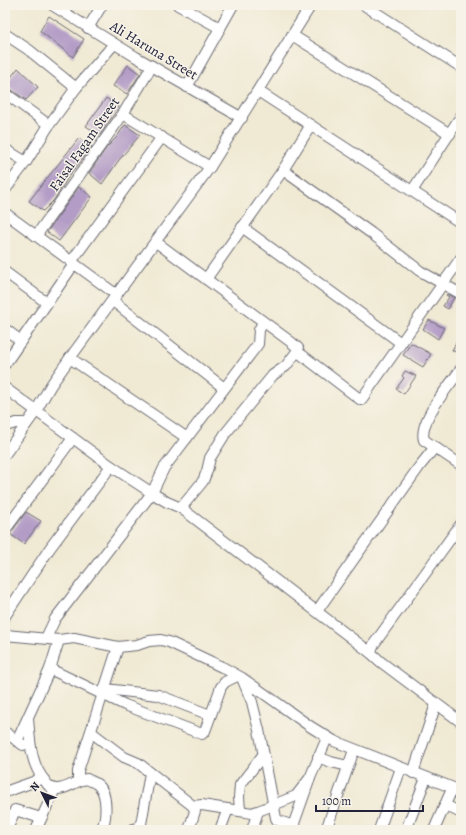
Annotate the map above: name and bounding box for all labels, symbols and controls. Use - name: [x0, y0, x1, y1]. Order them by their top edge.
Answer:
- street label: Ali Haruna Street: [105, 16, 201, 84]
- street label: Faisal Fagam Street: [45, 93, 124, 195]
- north arrow: [22, 773, 62, 813]
- text: N: [27, 779, 43, 795]
- scale bar: [316, 787, 423, 813]
- text: 100 m: [322, 793, 351, 809]

